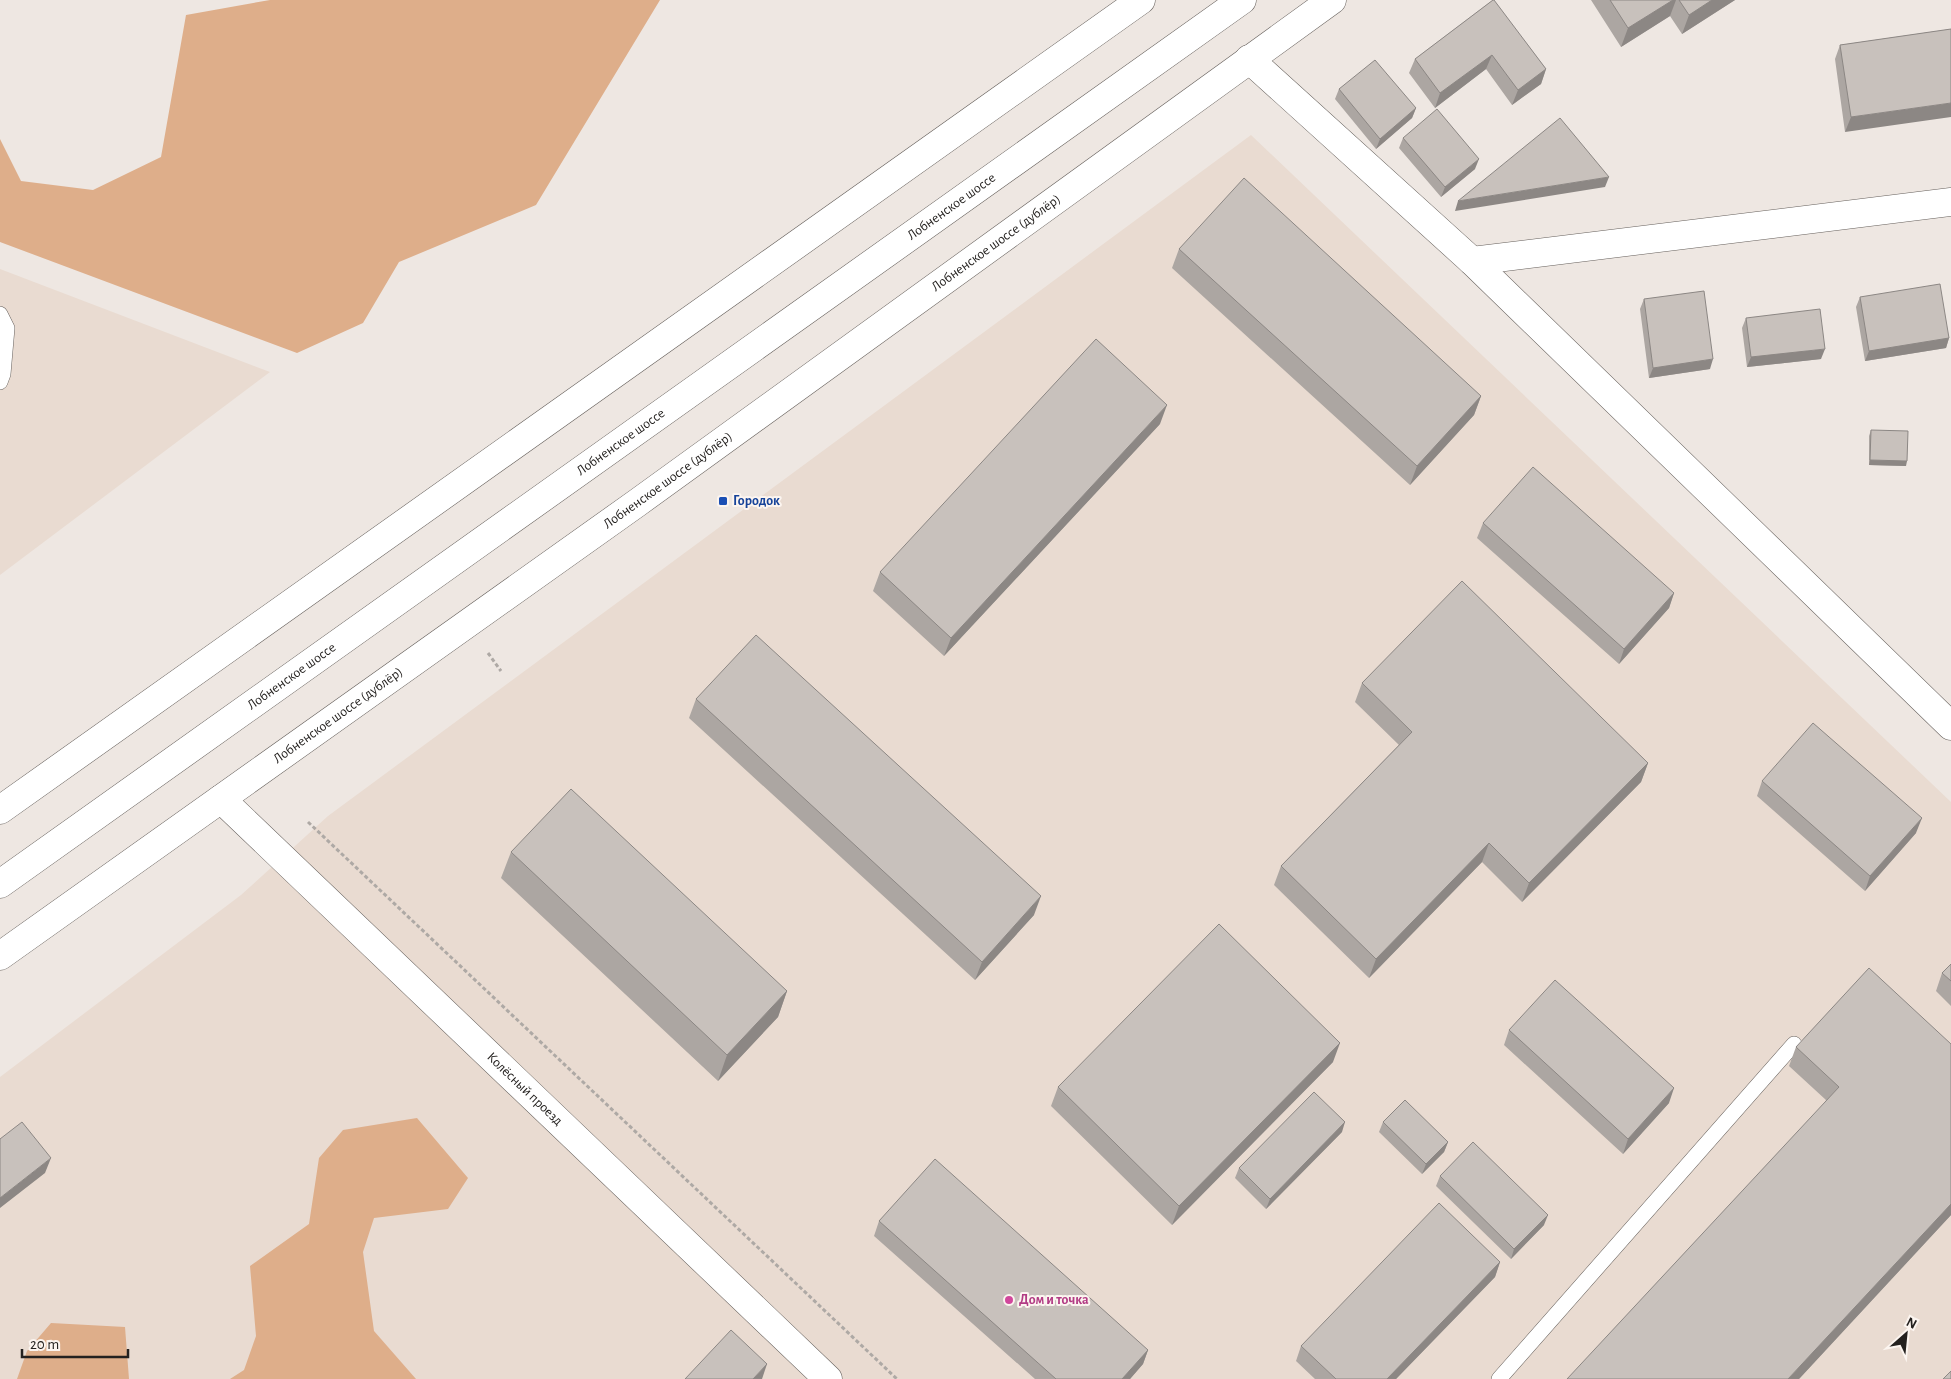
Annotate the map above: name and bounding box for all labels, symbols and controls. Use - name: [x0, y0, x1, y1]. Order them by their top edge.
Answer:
- street label: Лобненское шоссе: [905, 171, 998, 243]
- street label: Лобненское шоссе (дублёр): [929, 192, 1063, 294]
- street label: Лобненское шоссе: [574, 406, 668, 478]
- street label: Лобненское шоссе (дублёр): [601, 429, 735, 531]
- place label: Городок: [733, 494, 780, 508]
- marker: Городок: [717, 495, 729, 507]
- street label: Лобненское шоссе: [245, 640, 338, 713]
- street label: Лобненское шоссе (дублёр): [271, 665, 406, 766]
- street label: Колёсный проезд: [484, 1050, 565, 1128]
- place label: Дом и точка: [1019, 1293, 1089, 1307]
- marker: Дом и точка: [1003, 1294, 1015, 1306]
- north arrow: [1881, 1309, 1931, 1359]
- text: N: [1904, 1315, 1919, 1332]
- scale bar: [22, 1326, 129, 1358]
- text: 20 m: [30, 1337, 59, 1352]

